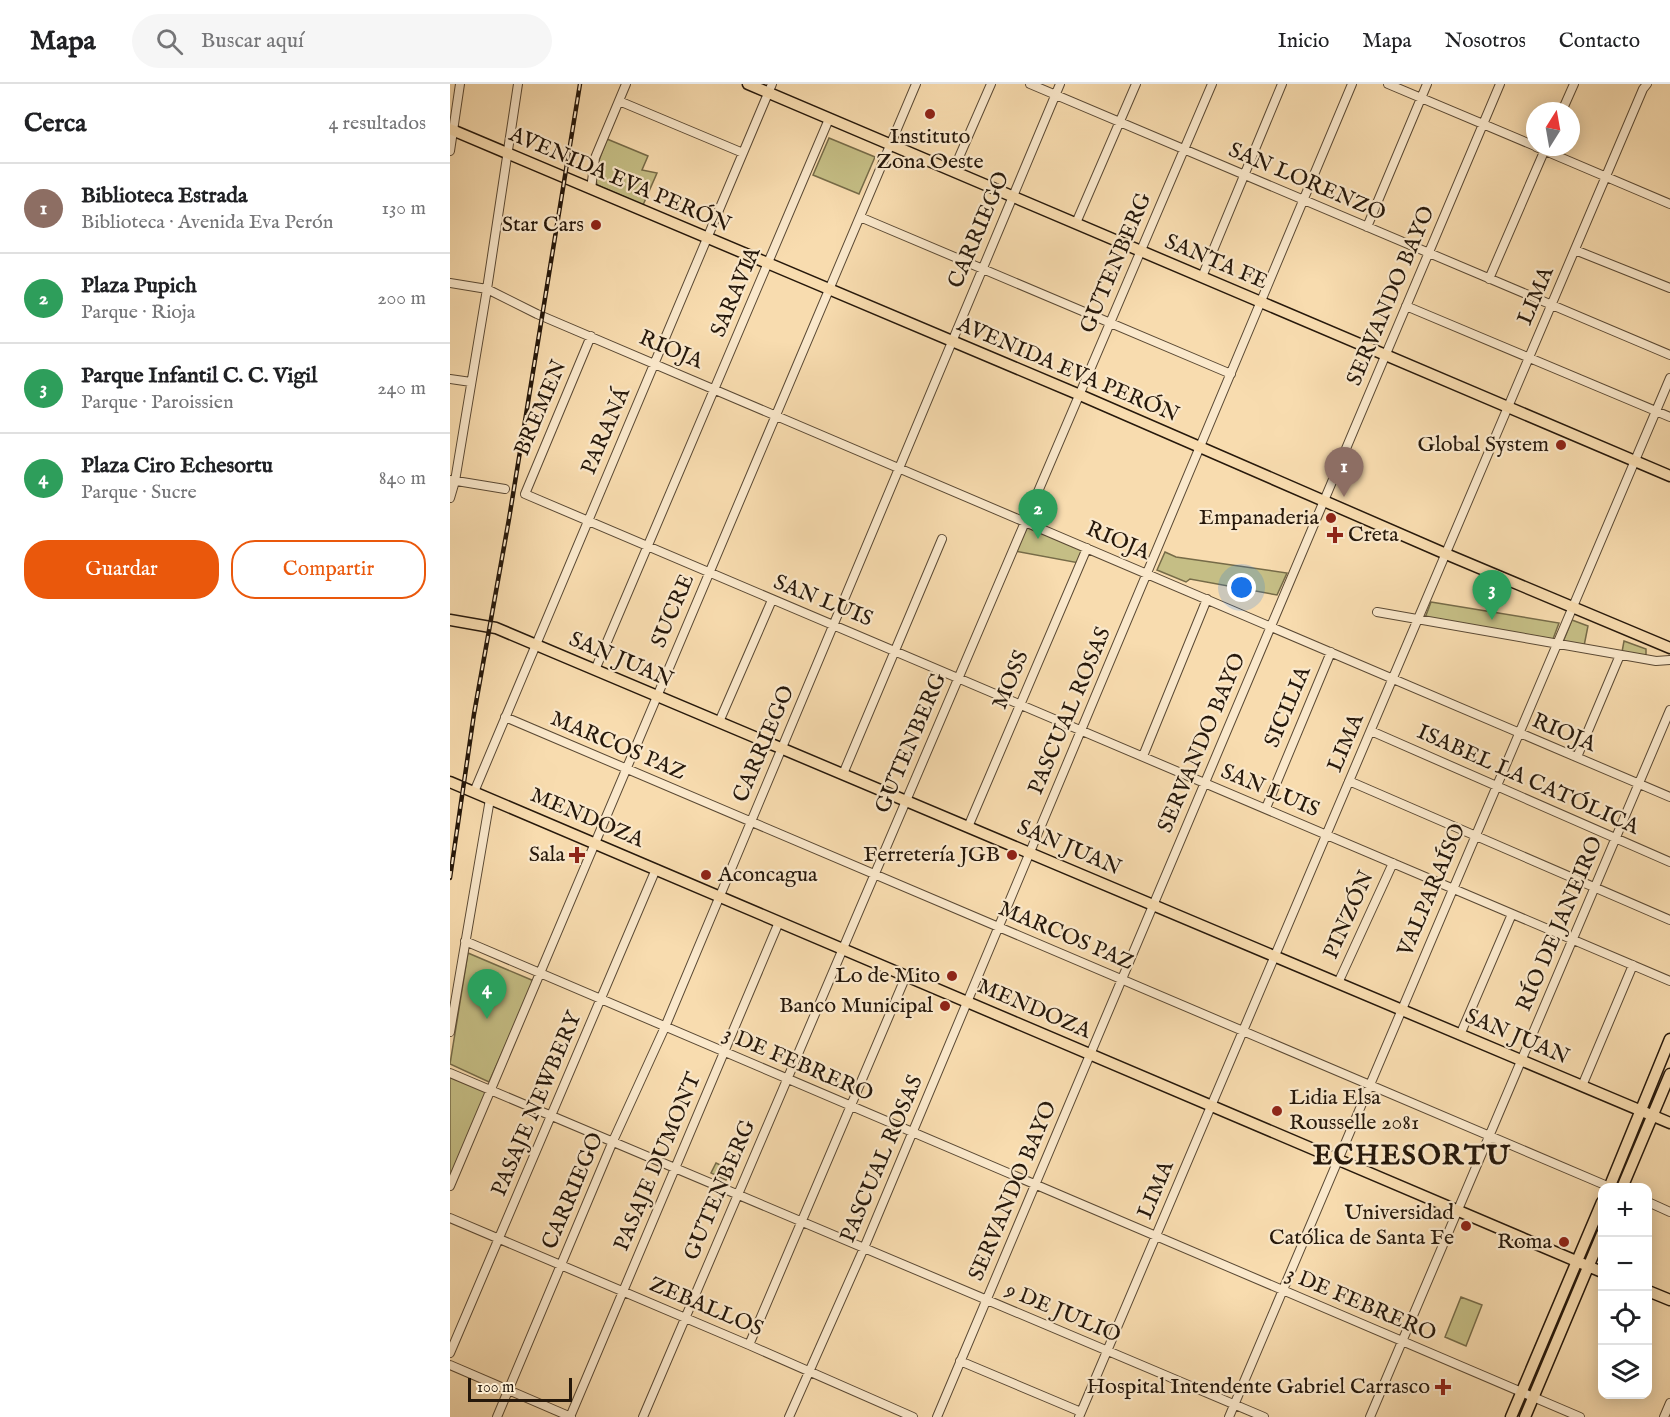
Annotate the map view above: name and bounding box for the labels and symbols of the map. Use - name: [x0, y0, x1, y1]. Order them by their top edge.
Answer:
- north arrow: [1526, 102, 1580, 156]
- marker: Instituto Zona Oeste: [923, 107, 937, 121]
- street label: AVENIDA EVA PERÓN: [504, 120, 735, 239]
- place label: Instituto Zona Oeste: [877, 123, 983, 176]
- street label: SAN LORENZO: [1224, 136, 1390, 228]
- street label: CARRIEGO: [942, 167, 1016, 293]
- street label: GUTENBERG: [1074, 188, 1158, 338]
- street label: SERVANDO BAYO: [1341, 202, 1441, 390]
- place label: Star Cars: [502, 211, 584, 239]
- marker: Star Cars: [589, 218, 603, 232]
- street label: SANTA FE: [1160, 228, 1272, 296]
- street label: SARAVIA: [704, 242, 768, 341]
- street label: LIMA: [1511, 262, 1561, 329]
- street label: AVENIDA EVA PERÓN: [952, 310, 1183, 429]
- street label: RIOJA: [635, 324, 708, 376]
- street label: BREMEN: [508, 356, 574, 460]
- street label: PARANÁ: [575, 382, 637, 479]
- place label: Global System: [1417, 431, 1549, 459]
- marker: Global System: [1554, 438, 1568, 452]
- pin: 1: [1324, 448, 1364, 497]
- pin: 2: [1018, 490, 1058, 539]
- place label: Empanaderia: [1199, 504, 1319, 532]
- marker: Empanaderia: [1324, 511, 1338, 525]
- street label: RIOJA: [1082, 515, 1155, 567]
- place label: Creta: [1348, 521, 1399, 549]
- marker: Creta: [1326, 526, 1344, 544]
- street label: SAN LUIS: [769, 568, 877, 634]
- street label: SUCRE: [645, 570, 701, 652]
- pin: 3: [1472, 570, 1512, 620]
- your location: [1227, 573, 1256, 602]
- street label: PASCUAL ROSAS: [1022, 623, 1118, 799]
- street label: SAN JUAN: [565, 626, 677, 694]
- street label: MOSS: [986, 646, 1036, 714]
- street label: SERVANDO BAYO: [1152, 649, 1252, 837]
- street label: SICILIA: [1258, 661, 1318, 752]
- street label: GUTENBERG: [869, 668, 953, 818]
- street label: CARRIEGO: [727, 681, 801, 807]
- street label: MARCOS PAZ: [546, 705, 690, 787]
- street label: RIOJA: [1528, 707, 1601, 759]
- street label: LIMA: [1321, 709, 1371, 776]
- street label: ISABEL LA CATÓLICA: [1412, 718, 1645, 842]
- street label: SAN LUIS: [1216, 758, 1324, 824]
- street label: MENDOZA: [526, 781, 649, 855]
- street label: SAN JUAN: [1013, 814, 1125, 882]
- street label: VALPARAÍSO: [1391, 819, 1472, 961]
- street label: RÍO DE JANEIRO: [1510, 832, 1610, 1016]
- place label: Sala: [529, 841, 565, 869]
- place label: Ferretería JGB: [863, 841, 1000, 869]
- marker: Sala: [570, 848, 584, 862]
- marker: Ferretería JGB: [1005, 848, 1019, 862]
- place label: Aconcagua: [717, 861, 818, 889]
- street label: PINZÓN: [1317, 867, 1381, 963]
- marker: Aconcagua: [699, 868, 713, 882]
- street label: MARCOS PAZ: [994, 895, 1138, 977]
- place label: Lo de Mito: [835, 962, 940, 990]
- marker: Lo de Mito: [945, 969, 959, 983]
- pin: 4: [468, 970, 507, 1019]
- street label: MENDOZA: [973, 972, 1096, 1046]
- place label: Banco Municipal: [779, 992, 933, 1020]
- marker: Banco Municipal: [938, 999, 952, 1013]
- street label: SAN JUAN: [1461, 1003, 1573, 1071]
- street label: PASAJE NEWBERY: [485, 1006, 589, 1201]
- street label: 3 DE FEBRERO: [719, 1020, 877, 1108]
- street label: PASAJE DUMONT: [608, 1069, 708, 1255]
- street label: PASCUAL ROSAS: [834, 1071, 930, 1247]
- place label: Lidia Elsa Rousselle 2081: [1289, 1084, 1419, 1137]
- street label: SERVANDO BAYO: [963, 1097, 1063, 1285]
- marker: Lidia Elsa Rousselle 2081: [1270, 1104, 1284, 1118]
- street label: GUTENBERG: [678, 1115, 762, 1265]
- street label: CARRIEGO: [536, 1128, 610, 1254]
- district label: ECHESORTU: [1313, 1139, 1511, 1174]
- street label: LIMA: [1131, 1156, 1181, 1223]
- place label: Universidad Católica de Santa Fe: [1269, 1199, 1454, 1252]
- marker: Universidad Católica de Santa Fe: [1459, 1219, 1473, 1233]
- place label: Roma: [1497, 1228, 1552, 1256]
- marker: Roma: [1557, 1235, 1571, 1249]
- street label: 3 DE FEBRERO: [1282, 1260, 1440, 1348]
- street label: ZEBALLOS: [645, 1270, 767, 1344]
- street label: 9 DE JULIO: [1000, 1276, 1125, 1350]
- place label: Hospital Intendente Gabriel Carrasco: [1086, 1373, 1430, 1401]
- scale bar: [468, 1375, 572, 1402]
- marker: Hospital Intendente Gabriel Carrasco: [1434, 1378, 1452, 1396]

